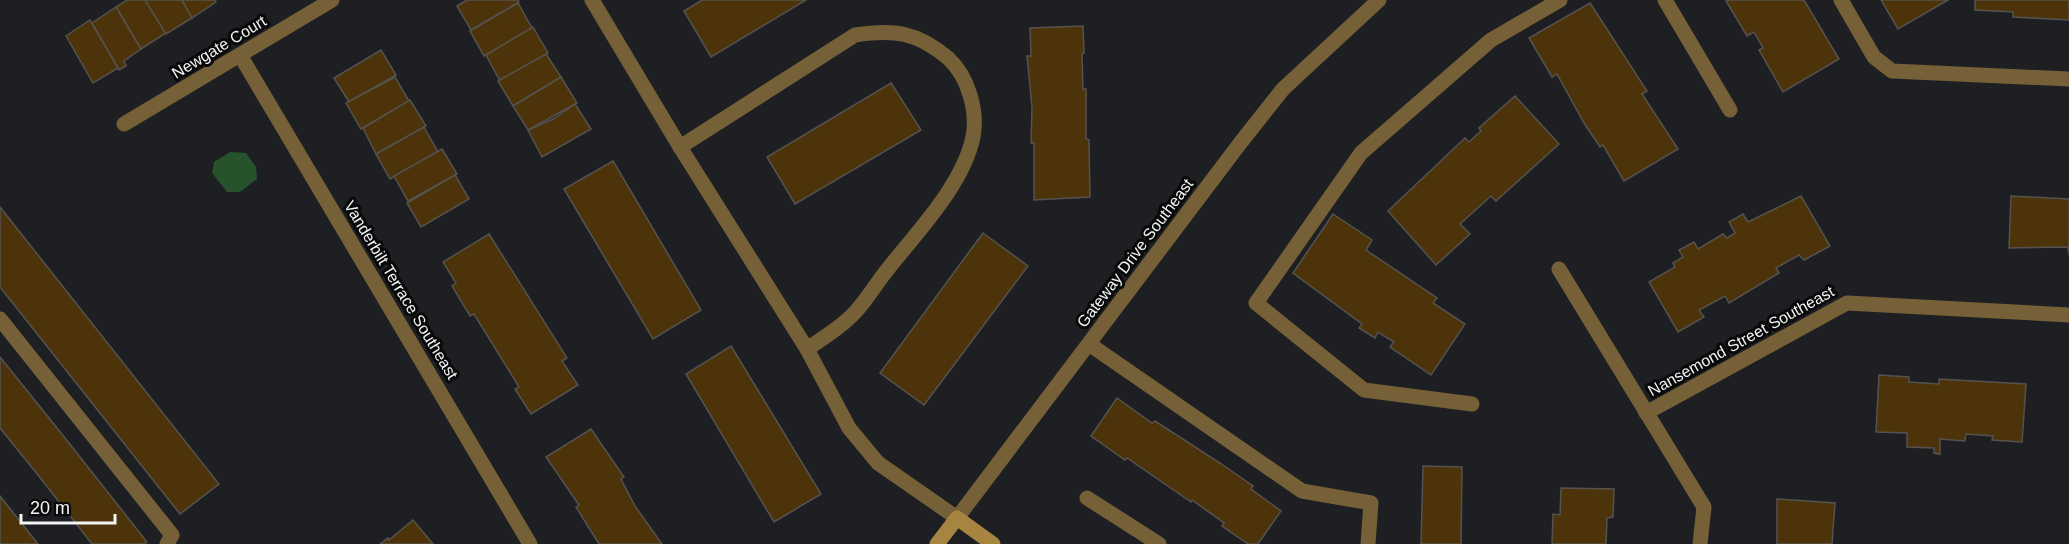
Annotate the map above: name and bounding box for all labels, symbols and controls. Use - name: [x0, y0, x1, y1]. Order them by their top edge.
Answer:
- street label: Newgate Court: [169, 12, 270, 82]
- street label: Gateway Drive Southeast: [1074, 175, 1197, 331]
- street label: Vanderbilt Terrace Southeast: [341, 198, 461, 383]
- street label: Nansemond Street Southeast: [1645, 282, 1837, 399]
- scale bar: [21, 487, 116, 525]
- text: 20 m: [30, 498, 70, 518]

